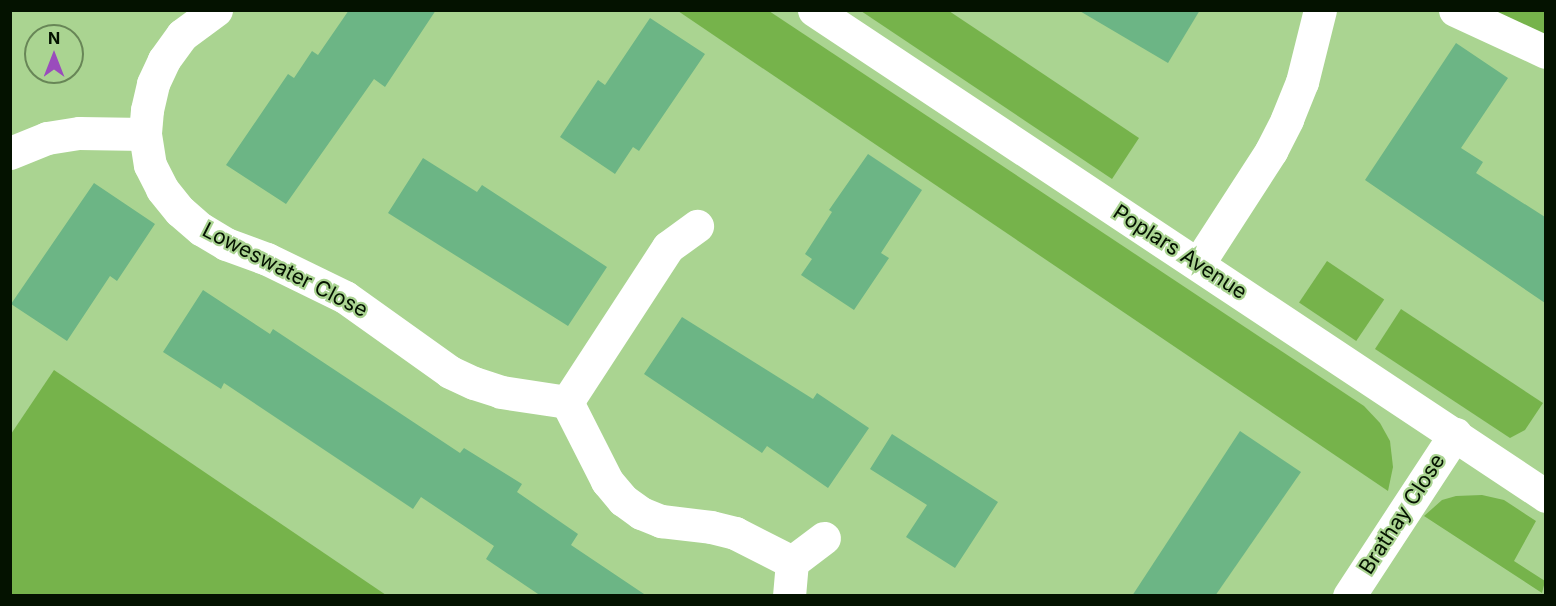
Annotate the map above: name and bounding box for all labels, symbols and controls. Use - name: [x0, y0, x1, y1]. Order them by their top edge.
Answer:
- north arrow: [24, 24, 84, 84]
- text: N: [48, 28, 60, 48]
- street label: Poplars Avenue: [1108, 199, 1252, 305]
- street label: Loweswater Close: [198, 217, 372, 323]
- street label: Brathay Close: [1354, 449, 1450, 579]

